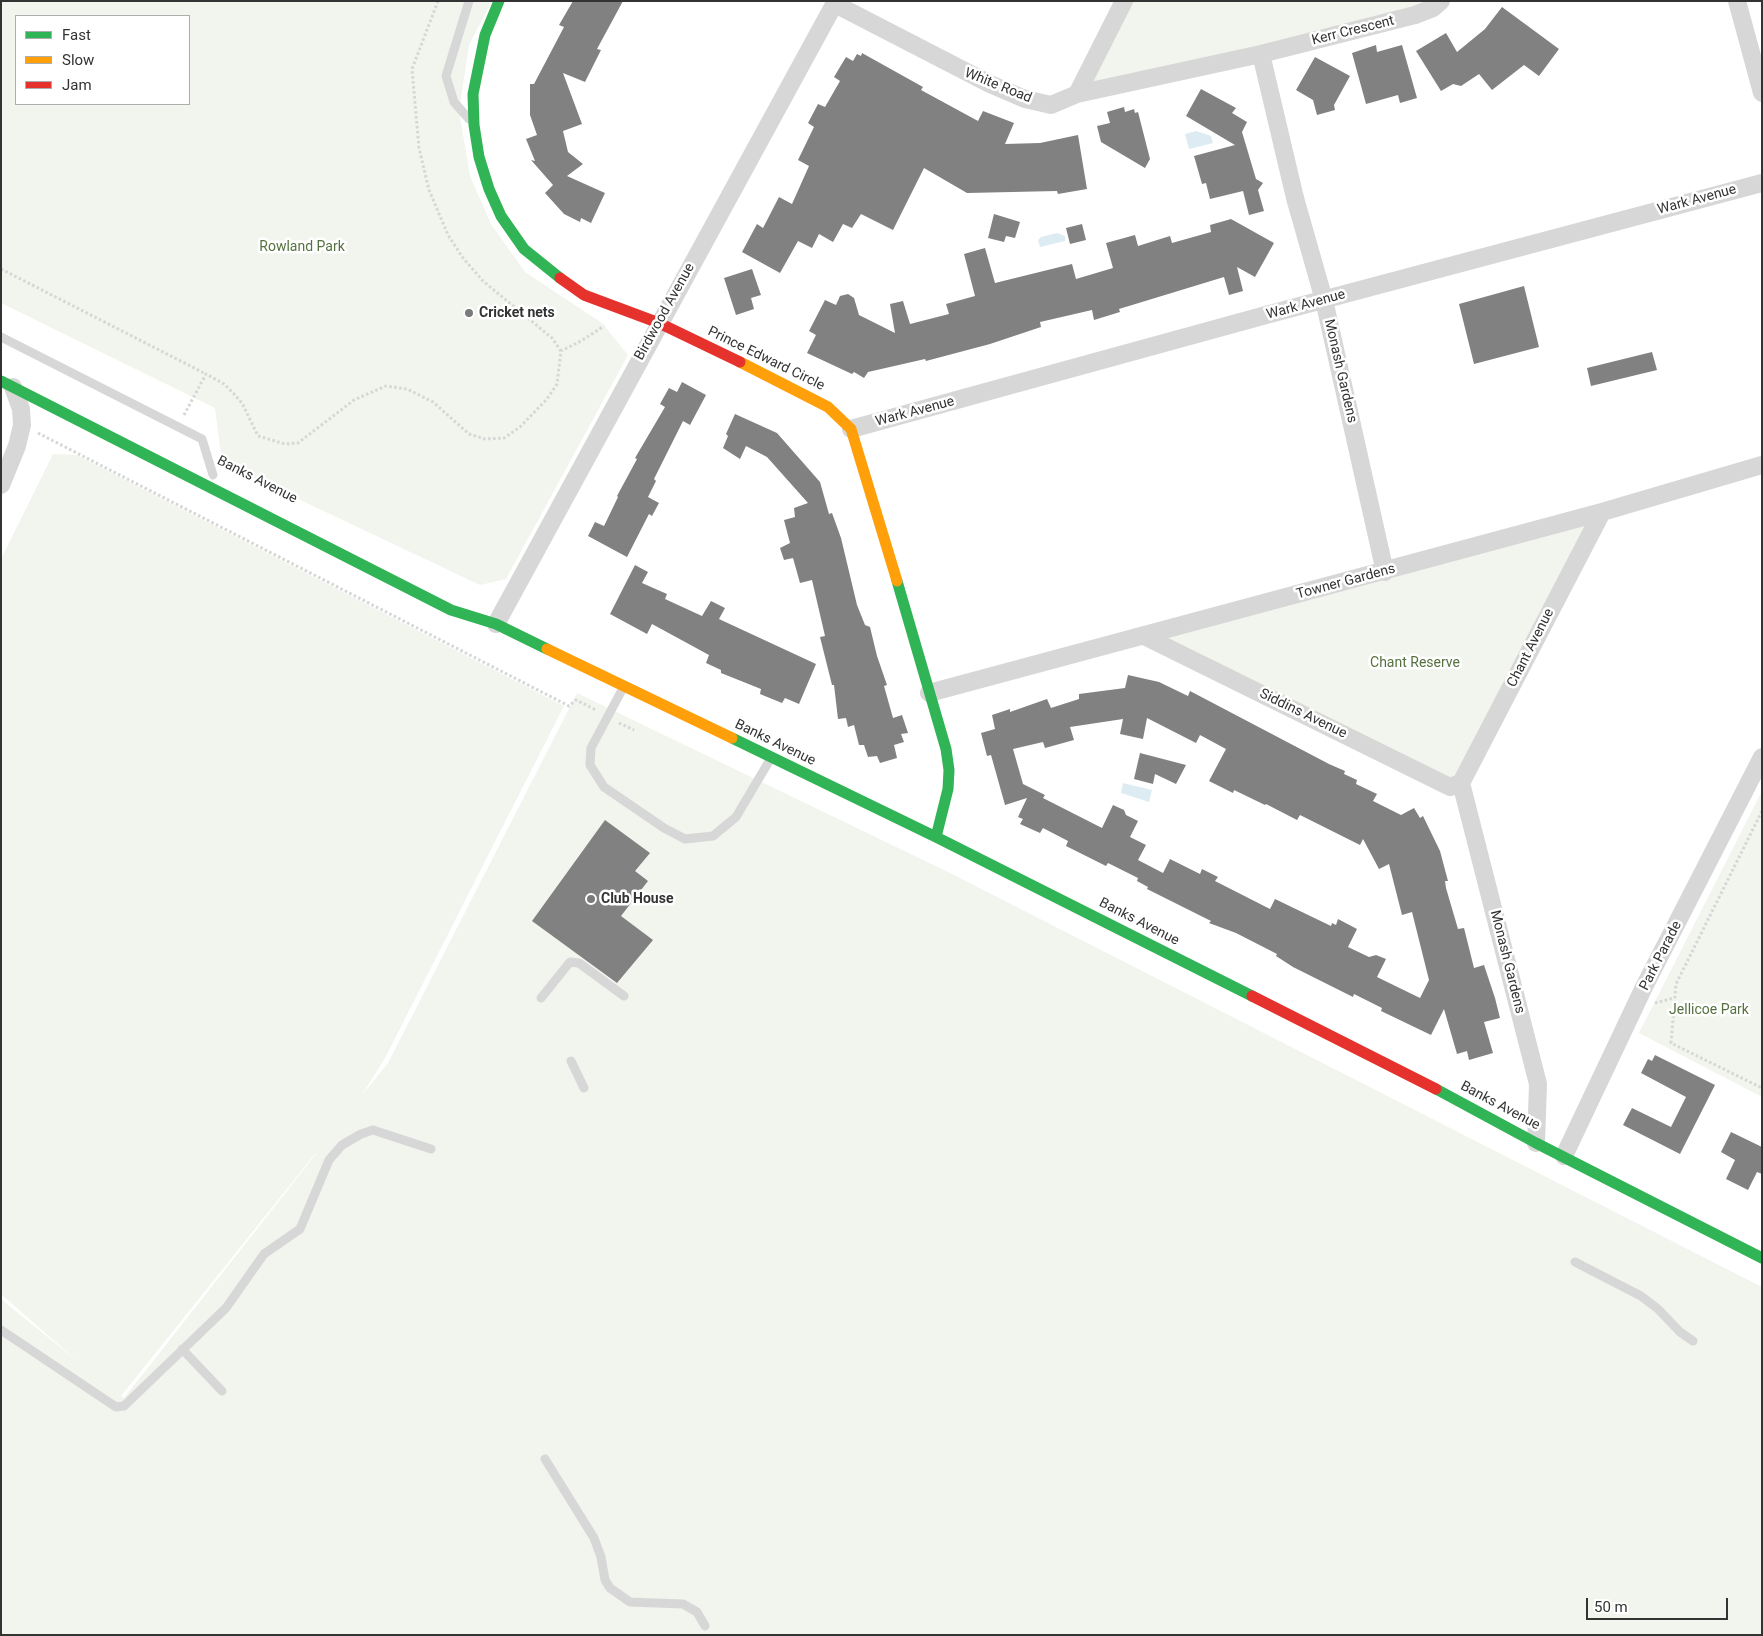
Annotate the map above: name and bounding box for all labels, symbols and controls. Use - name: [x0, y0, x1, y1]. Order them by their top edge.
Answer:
- street label: Kerr Crescent: [1310, 13, 1396, 49]
- legend: [15, 15, 190, 105]
- text: Fast: [62, 26, 91, 44]
- text: Slow: [62, 51, 94, 69]
- street label: White Road: [962, 65, 1034, 107]
- text: Jam: [62, 76, 92, 94]
- street label: Wark Avenue: [1656, 181, 1738, 219]
- park label: Rowland Park: [259, 239, 345, 255]
- street label: Birdwood Avenue: [631, 261, 699, 363]
- street label: Wark Avenue: [1265, 286, 1347, 324]
- place label: Cricket nets: [479, 305, 555, 321]
- marker: Cricket nets: [463, 307, 475, 319]
- street label: Monash Gardens: [1320, 317, 1360, 425]
- street label: Prince Edward Circle: [705, 323, 827, 395]
- street label: Wark Avenue: [874, 393, 956, 431]
- street label: Banks Avenue: [214, 453, 300, 507]
- street label: Towner Gardens: [1295, 561, 1397, 603]
- street label: Chant Avenue: [1504, 606, 1558, 690]
- park label: Chant Reserve: [1370, 655, 1460, 671]
- street label: Siddins Avenue: [1257, 686, 1349, 742]
- street label: Banks Avenue: [732, 716, 818, 770]
- place label: Club House: [601, 891, 673, 907]
- marker: Club House: [585, 893, 597, 905]
- street label: Banks Avenue: [1096, 895, 1182, 949]
- street label: Monash Gardens: [1486, 909, 1528, 1015]
- street label: Park Parade: [1636, 919, 1686, 993]
- park label: Jellicoe Park: [1669, 1002, 1749, 1018]
- street label: Banks Avenue: [1457, 1078, 1543, 1134]
- scale bar: [1588, 1588, 1730, 1620]
- text: 50 m: [1594, 1598, 1628, 1616]

